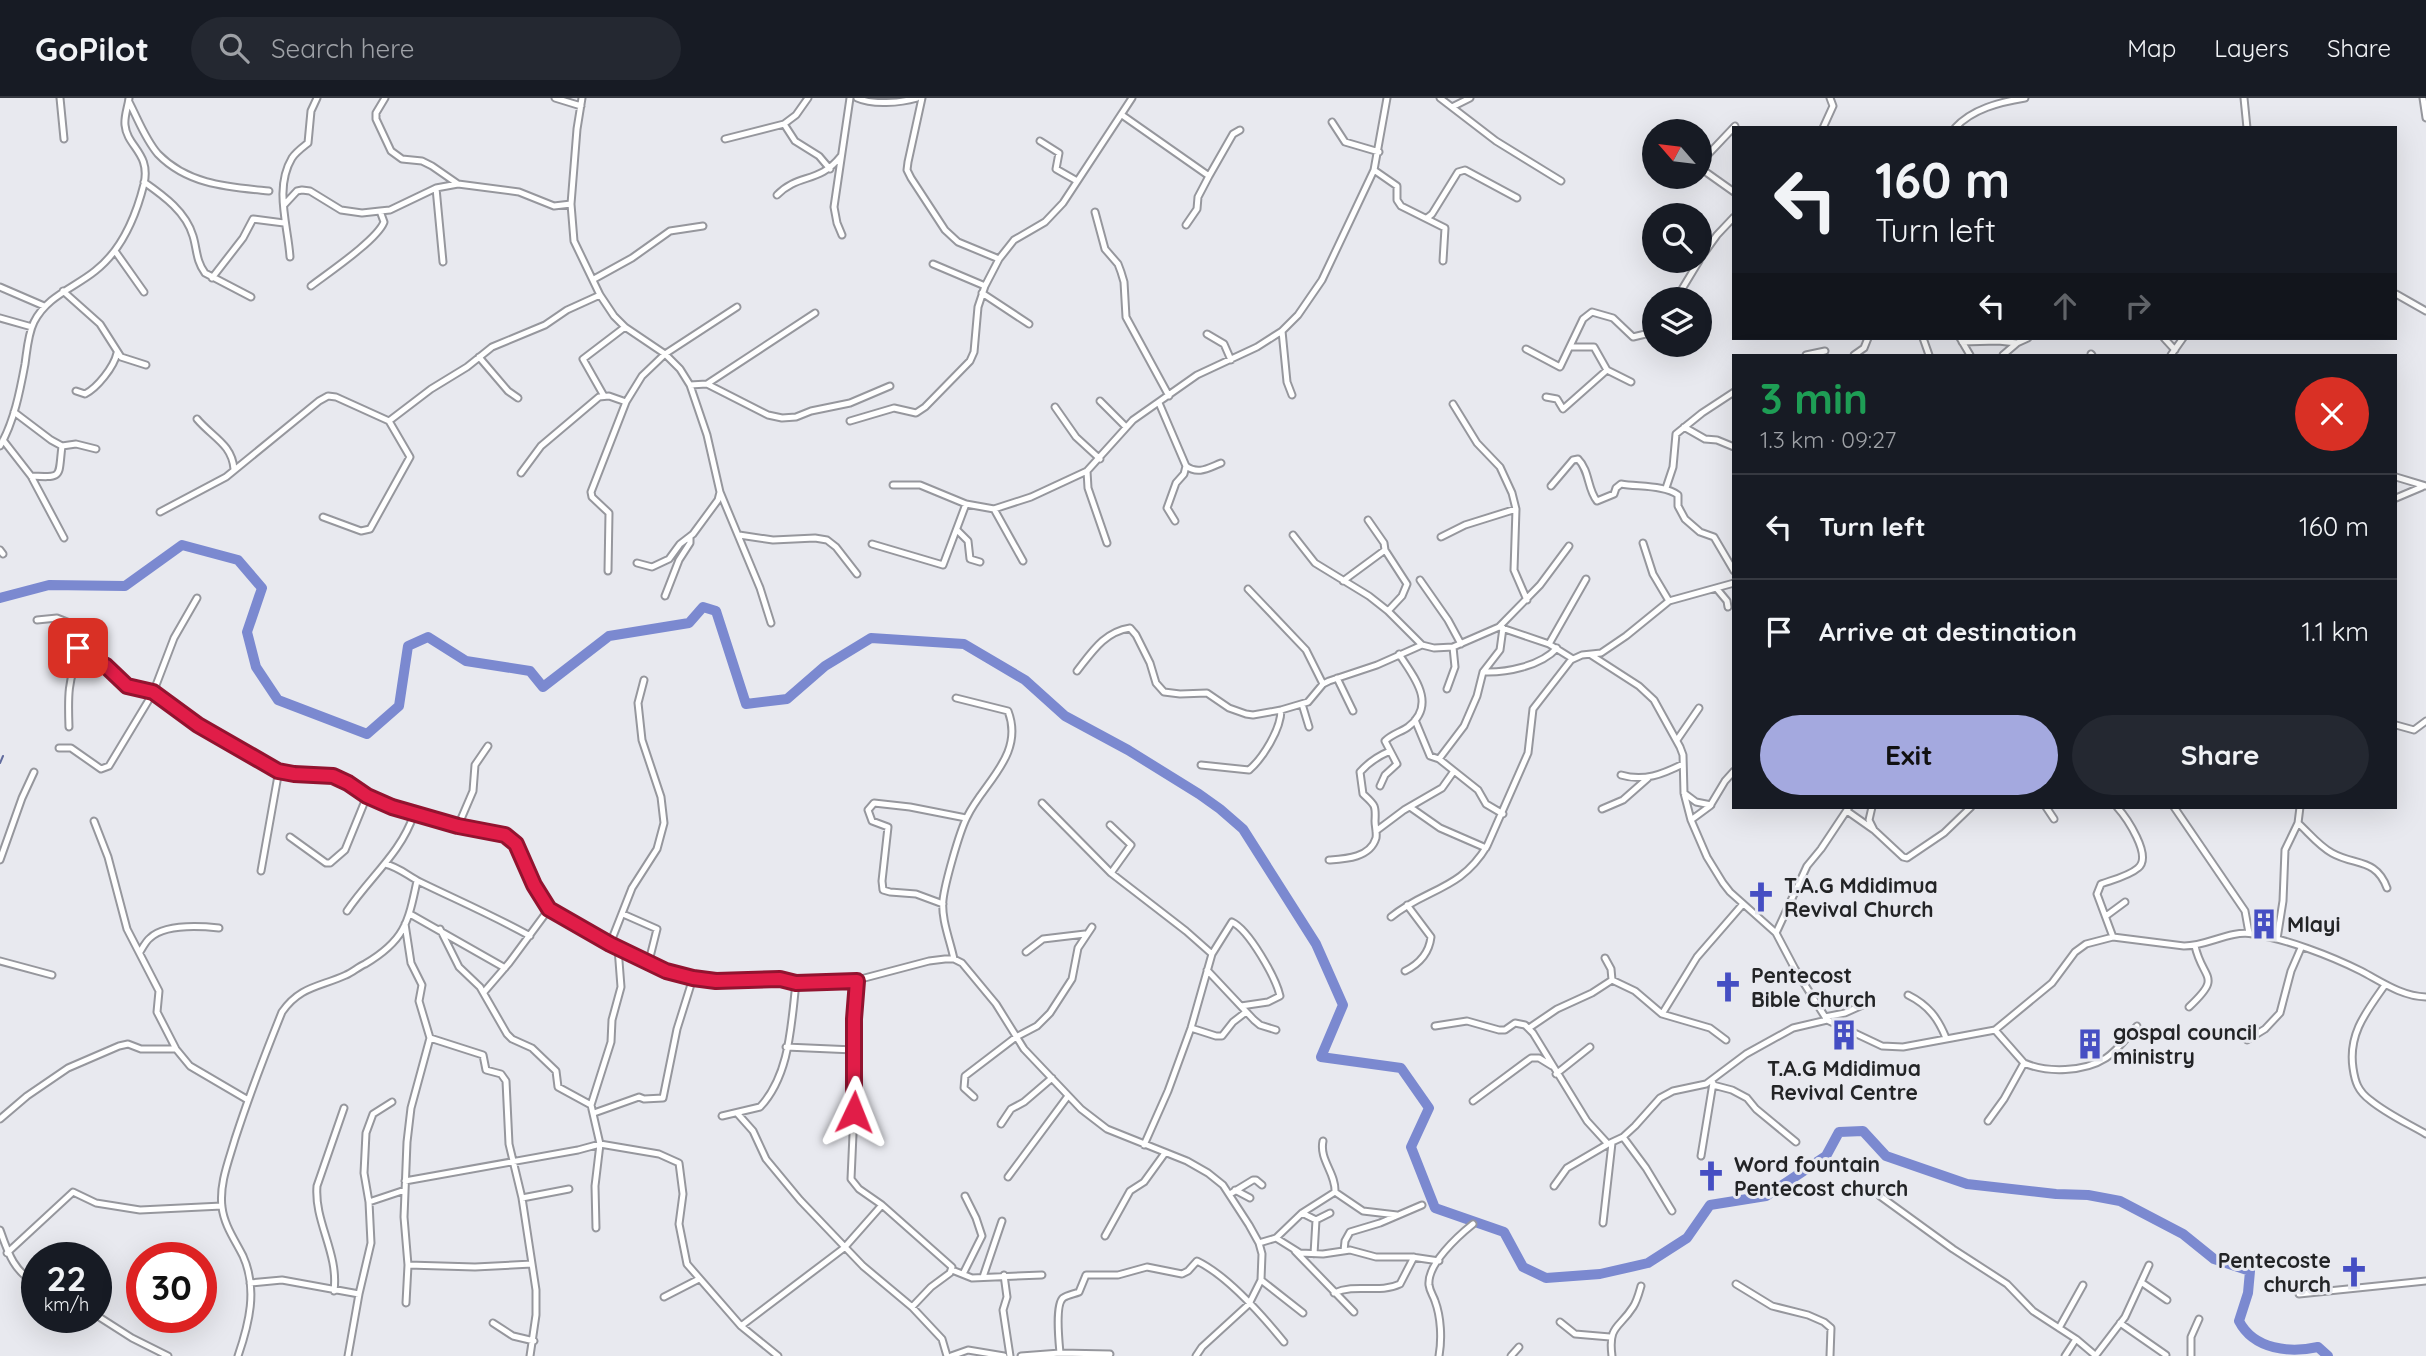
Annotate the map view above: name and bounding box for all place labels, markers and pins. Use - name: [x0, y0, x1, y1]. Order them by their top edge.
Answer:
- pin: [48, 618, 108, 678]
- place label: T.A.G Mdidimua Revival Church: [1784, 872, 1938, 922]
- church icon: T.A.G Mdidimua Revival Church: [1744, 880, 1778, 914]
- building icon: Mlayi: [2247, 907, 2281, 941]
- place label: Mlayi: [2287, 911, 2340, 937]
- place label: Pentecost Bible Church: [1751, 962, 1876, 1012]
- church icon: Pentecost Bible Church: [1711, 970, 1745, 1004]
- building icon: T.A.G Mdidimua Revival Centre: [1827, 1018, 1861, 1052]
- place label: gospal council ministry: [2113, 1019, 2258, 1069]
- building icon: gospal council ministry: [2073, 1027, 2107, 1061]
- place label: T.A.G Mdidimua Revival Centre: [1767, 1055, 1921, 1105]
- place label: Word fountain Pentecost church: [1734, 1151, 1908, 1201]
- church icon: Word fountain Pentecost church: [1694, 1159, 1728, 1193]
- place label: Pentecoste church: [2218, 1247, 2331, 1297]
- church icon: Pentecoste church: [2337, 1255, 2371, 1289]

